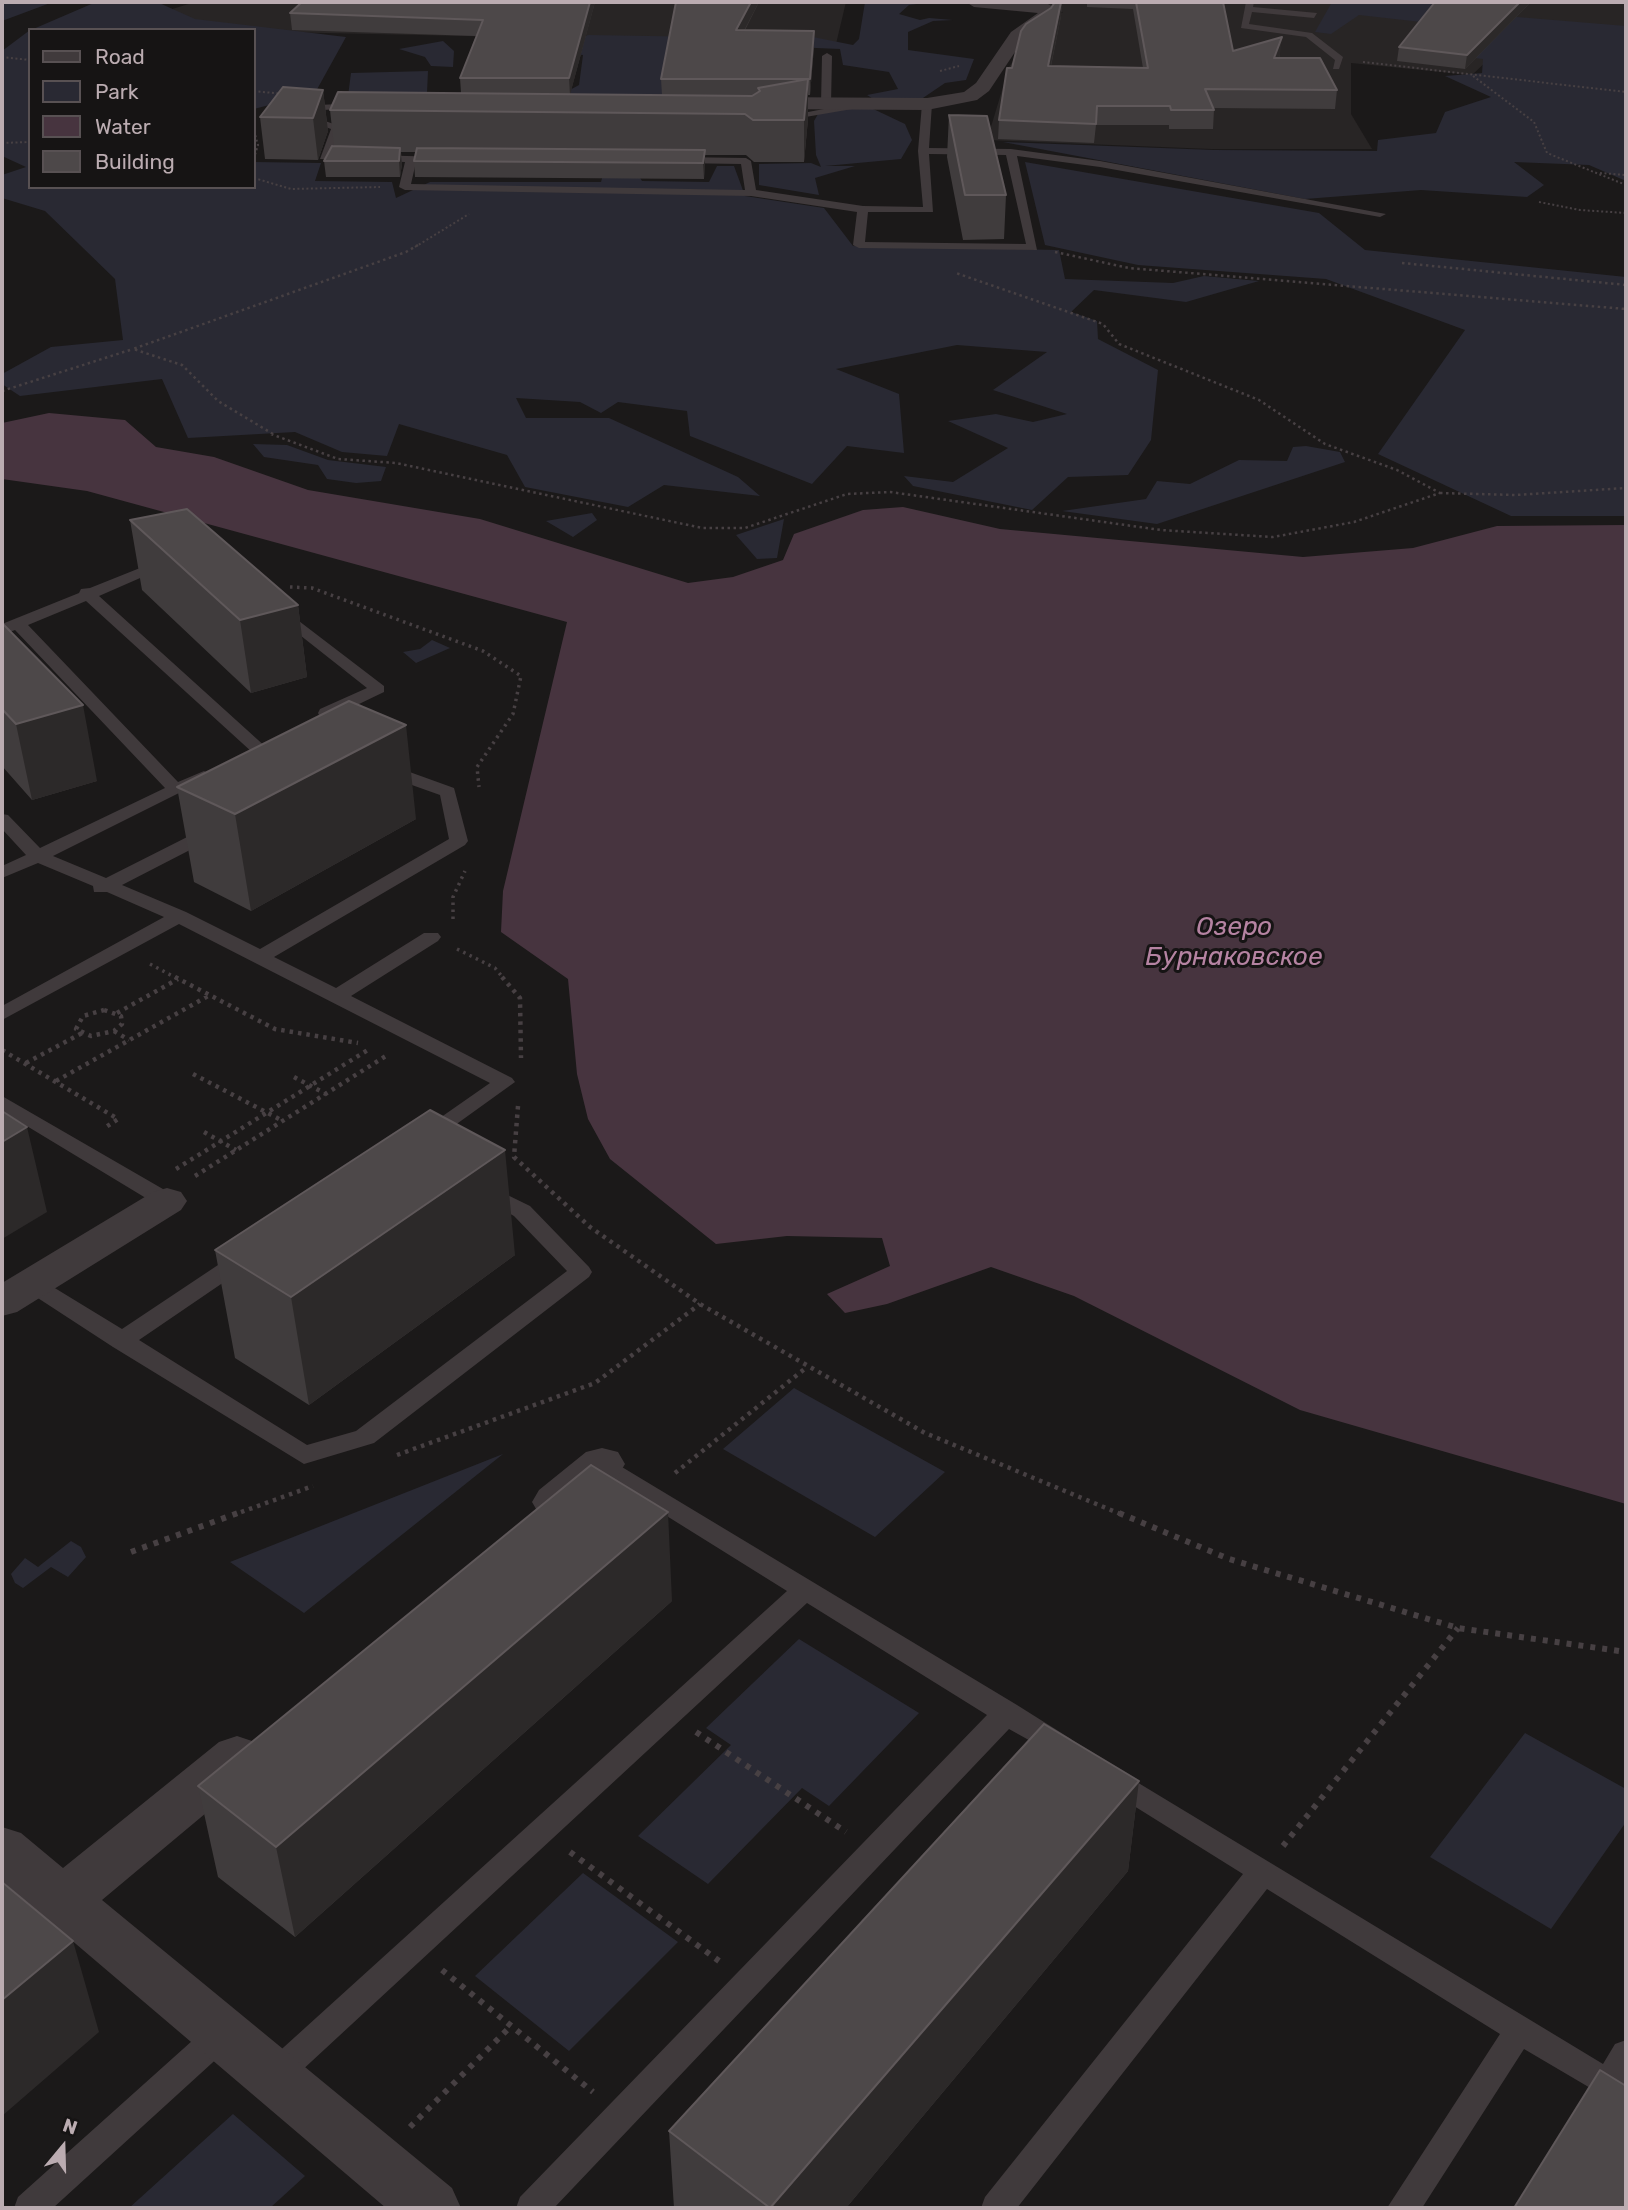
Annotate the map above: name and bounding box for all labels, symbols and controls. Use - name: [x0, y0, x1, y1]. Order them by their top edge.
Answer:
- legend: [28, 28, 256, 189]
- text: Road: [95, 44, 145, 69]
- text: Park: [95, 79, 139, 104]
- text: Water: [95, 114, 151, 139]
- text: Building: [95, 149, 175, 174]
- water label: Озеро Бурнаковское: [1146, 911, 1322, 972]
- north arrow: [28, 2112, 98, 2182]
- text: N: [60, 2114, 80, 2140]

